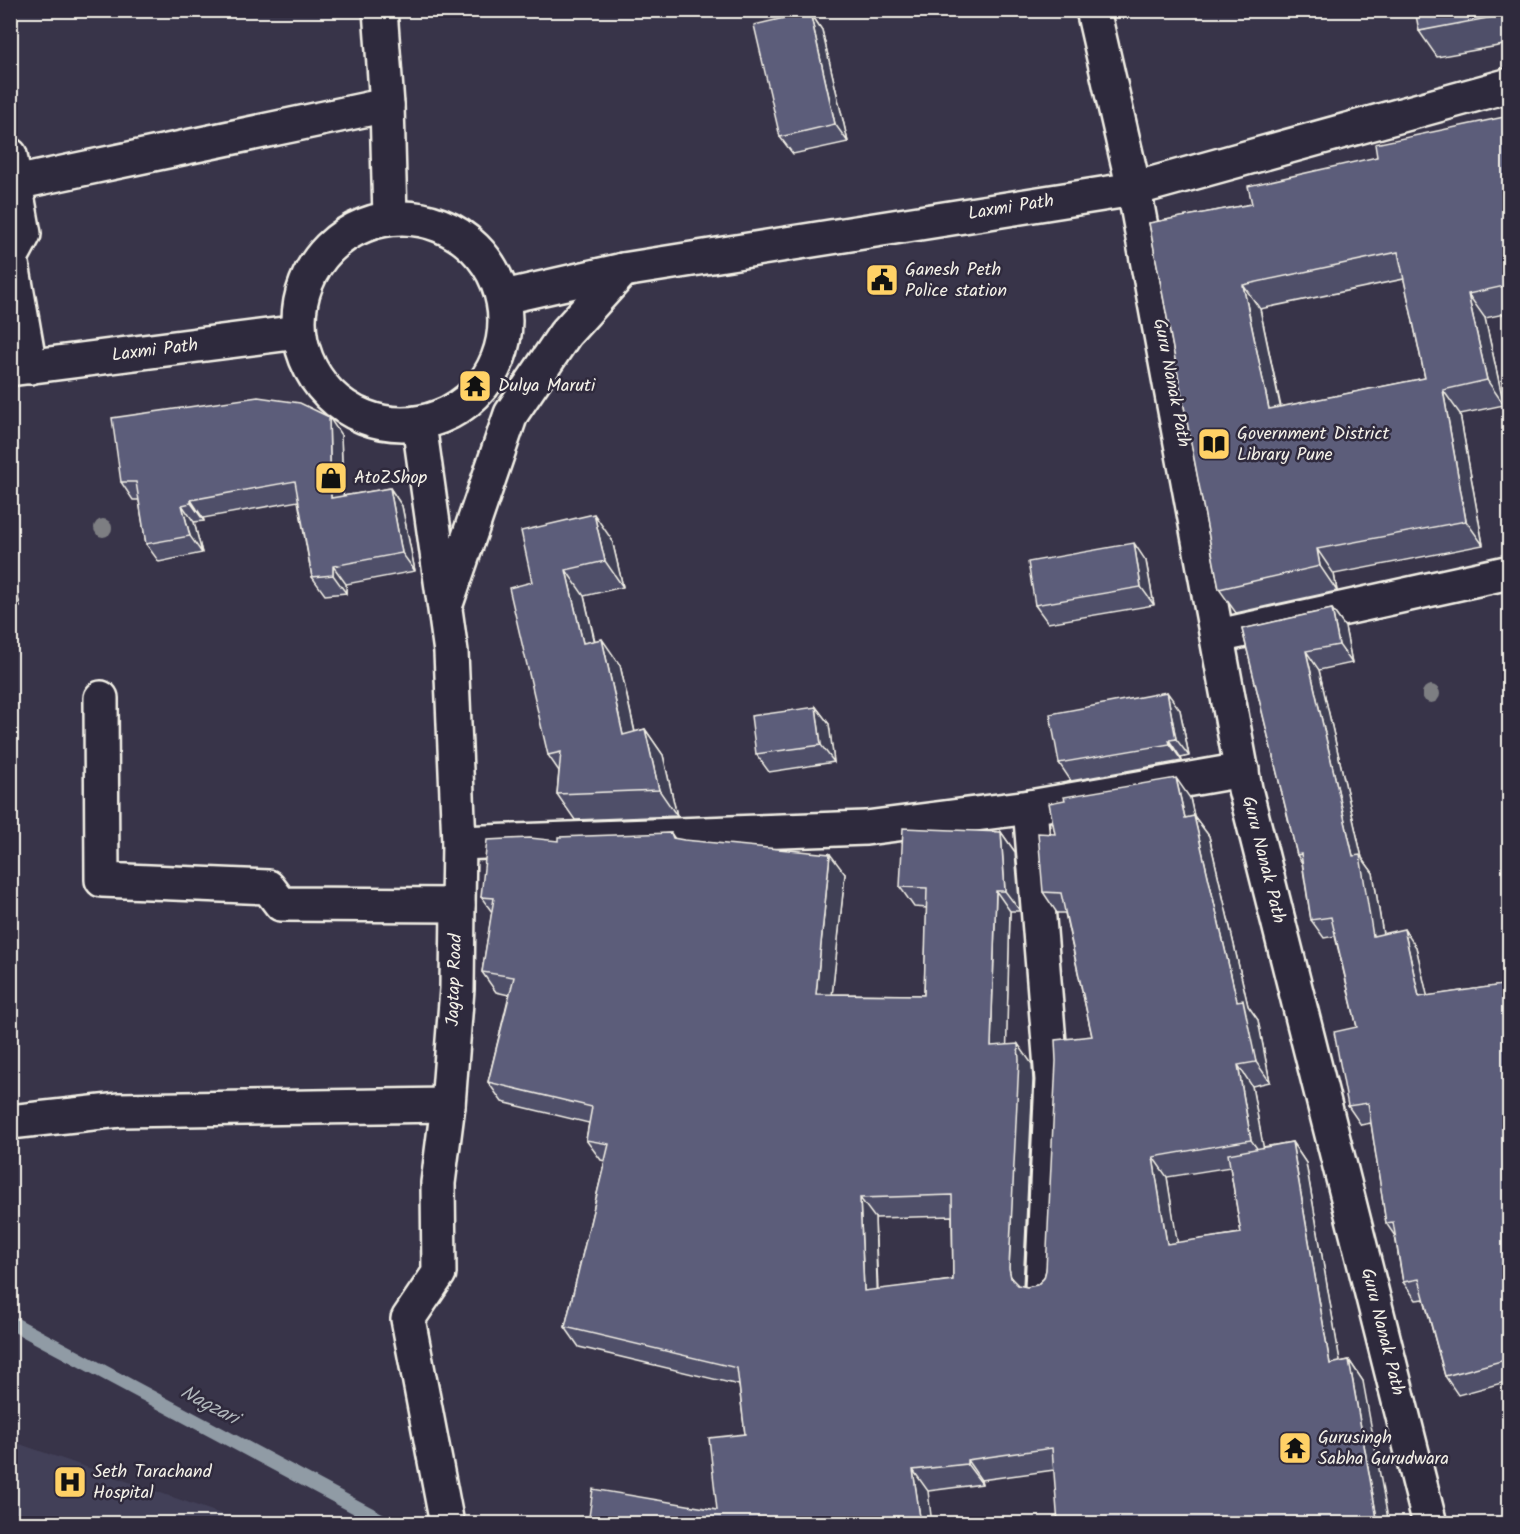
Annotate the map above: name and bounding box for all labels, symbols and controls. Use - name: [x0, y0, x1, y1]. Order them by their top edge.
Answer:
- street label: Laxmi Path: [966, 187, 1056, 229]
- place label: Ganesh Peth Police station: [905, 256, 1007, 306]
- public building icon: Ganesh Peth Police station: [864, 262, 900, 298]
- street label: Guru Nanak Path: [1144, 316, 1198, 450]
- street label: Laxmi Path: [110, 331, 200, 371]
- temple icon: Dulya Maruti: [457, 368, 493, 404]
- place label: Dulya Maruti: [498, 372, 596, 401]
- place label: Government District Library Pune: [1237, 420, 1390, 470]
- library icon: Government District Library Pune: [1196, 426, 1232, 462]
- shop icon: AtoZShop: [313, 460, 349, 496]
- place label: AtoZShop: [354, 464, 428, 493]
- street label: Guru Nanak Path: [1233, 793, 1293, 927]
- street label: Jagtap Road: [439, 932, 471, 1027]
- street label: Guru Nanak Path: [1352, 1265, 1412, 1399]
- water label: Nagzari: [174, 1377, 248, 1437]
- place label: Gurusingh Sabha Gurudwara: [1318, 1424, 1449, 1474]
- temple icon: Gurusingh Sabha Gurudwara: [1277, 1430, 1313, 1466]
- place label: Seth Tarachand Hospital: [93, 1458, 213, 1508]
- hospital icon: Seth Tarachand Hospital: [52, 1464, 88, 1500]

